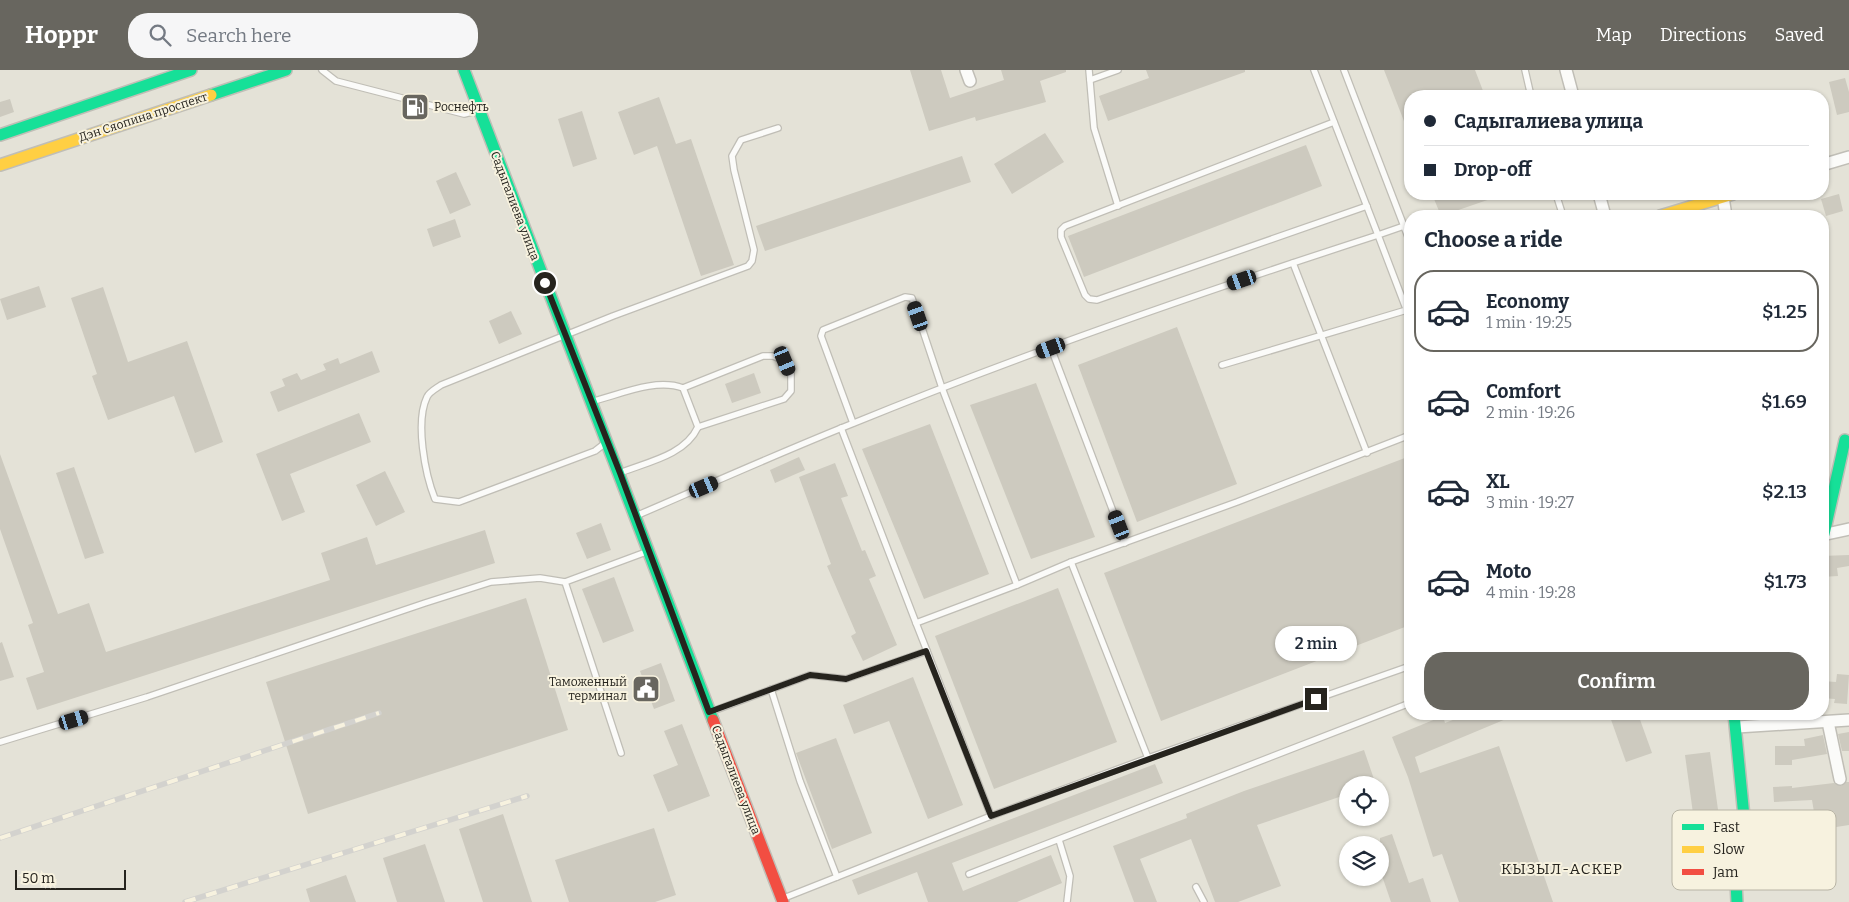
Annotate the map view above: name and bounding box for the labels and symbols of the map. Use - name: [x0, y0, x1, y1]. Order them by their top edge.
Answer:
- street label: Дэн Сяопина проспект: [77, 90, 209, 144]
- fuel station icon: Роснефть: [400, 92, 430, 122]
- place label: Роснефть: [434, 100, 489, 114]
- street label: Садыгалиева улица: [488, 149, 542, 263]
- car: [1225, 268, 1258, 292]
- route start: [534, 272, 556, 294]
- car: [906, 299, 929, 333]
- car: [1034, 336, 1067, 360]
- car: [772, 344, 797, 378]
- car: [687, 474, 720, 500]
- car: [1106, 508, 1131, 542]
- callout: 2 min: [1275, 626, 1357, 662]
- public building icon: Таможенный терминал: [631, 674, 661, 704]
- place label: Таможенный терминал: [549, 675, 627, 703]
- route end: [1305, 688, 1327, 710]
- car: [57, 708, 90, 732]
- street label: Садыгалиева улица: [709, 723, 763, 837]
- legend: [1672, 810, 1836, 890]
- text: Fast: [1713, 819, 1740, 836]
- text: Slow: [1713, 841, 1745, 858]
- district label: КЫЗЫЛ-АСКЕР: [1501, 860, 1623, 878]
- text: Jam: [1712, 864, 1739, 881]
- scale bar: [15, 867, 126, 890]

